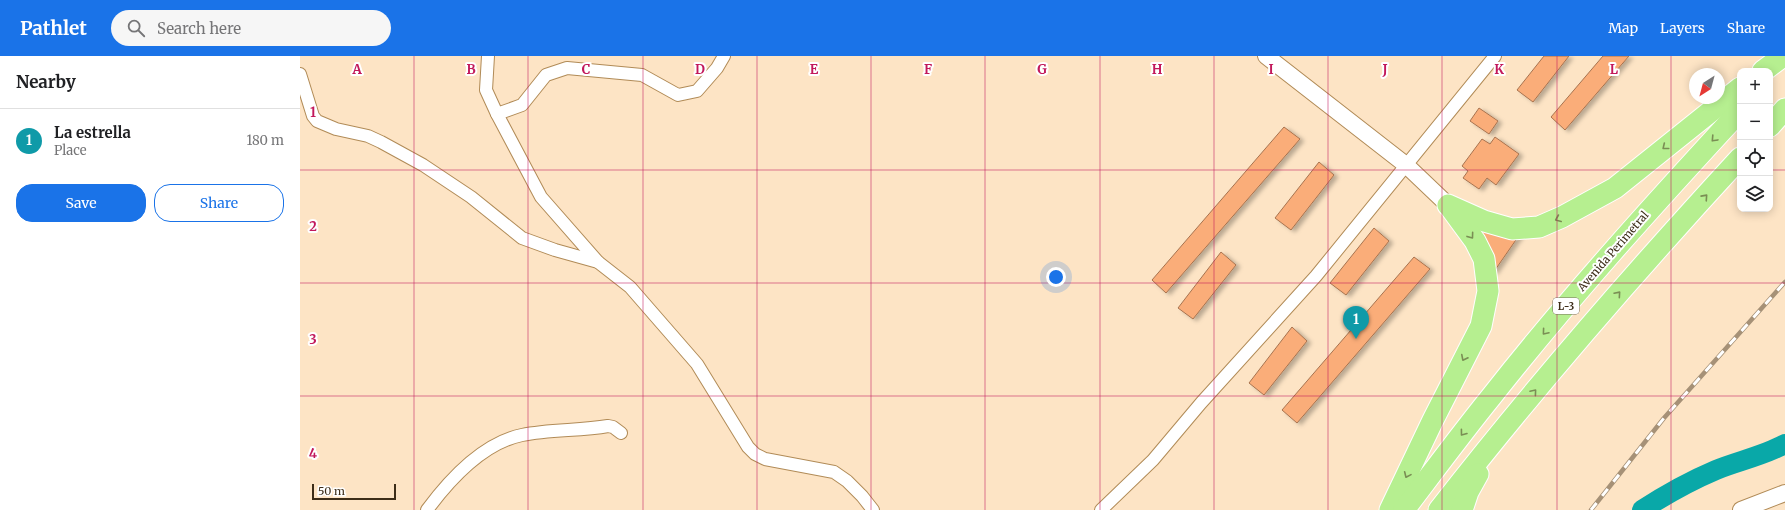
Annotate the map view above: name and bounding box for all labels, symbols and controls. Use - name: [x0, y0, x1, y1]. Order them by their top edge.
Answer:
- search box: [111, 10, 391, 46]
- text: Pathlet: [20, 16, 87, 40]
- icon: search: [125, 17, 147, 39]
- text: Search here: [157, 19, 241, 38]
- text: Map: [1608, 19, 1638, 37]
- text: Layers: [1660, 19, 1705, 37]
- text: Share: [1727, 19, 1765, 37]
- text: A: [351, 61, 362, 78]
- text: B: [466, 61, 476, 78]
- text: C: [582, 61, 591, 78]
- text: D: [695, 61, 705, 78]
- text: E: [810, 61, 819, 78]
- text: F: [924, 61, 932, 78]
- text: G: [1037, 61, 1047, 78]
- text: H: [1152, 61, 1163, 78]
- text: I: [1268, 61, 1274, 78]
- text: J: [1381, 61, 1388, 78]
- text: K: [1494, 61, 1504, 78]
- text: L: [1610, 61, 1619, 78]
- north arrow: [1689, 68, 1725, 104]
- map controls: [1737, 68, 1773, 212]
- button: +: [1737, 68, 1773, 104]
- text: Nearby: [16, 71, 76, 93]
- text: 1: [310, 104, 316, 121]
- button: −: [1737, 104, 1773, 140]
- text: La estrella: [54, 123, 131, 142]
- text: 1: [26, 132, 32, 149]
- text: 180 m: [246, 132, 284, 149]
- one-way arrow: [1711, 135, 1718, 142]
- button: locate: [1737, 140, 1773, 176]
- text: Place: [54, 142, 87, 159]
- one-way arrow: [1663, 142, 1670, 149]
- button: layers: [1737, 176, 1773, 212]
- button: Save: [16, 184, 146, 222]
- button: Share: [154, 184, 284, 222]
- one-way arrow: [1700, 194, 1707, 202]
- street label: Avenida Perimetral: [1574, 208, 1652, 295]
- one-way arrow: [1554, 214, 1562, 222]
- text: 2: [309, 218, 317, 235]
- one-way arrow: [1466, 232, 1473, 239]
- your location: [1046, 267, 1066, 287]
- one-way arrow: [1613, 291, 1620, 298]
- road number: L-3: [1553, 298, 1579, 314]
- pin: 1: [1343, 306, 1369, 339]
- one-way arrow: [1542, 327, 1549, 334]
- text: 3: [309, 331, 317, 348]
- one-way arrow: [1462, 354, 1469, 361]
- one-way arrow: [1529, 390, 1536, 397]
- one-way arrow: [1460, 429, 1468, 436]
- text: 4: [309, 445, 318, 462]
- one-way arrow: [1404, 471, 1412, 478]
- scale bar: [312, 482, 396, 501]
- text: 50 m: [318, 484, 345, 498]

